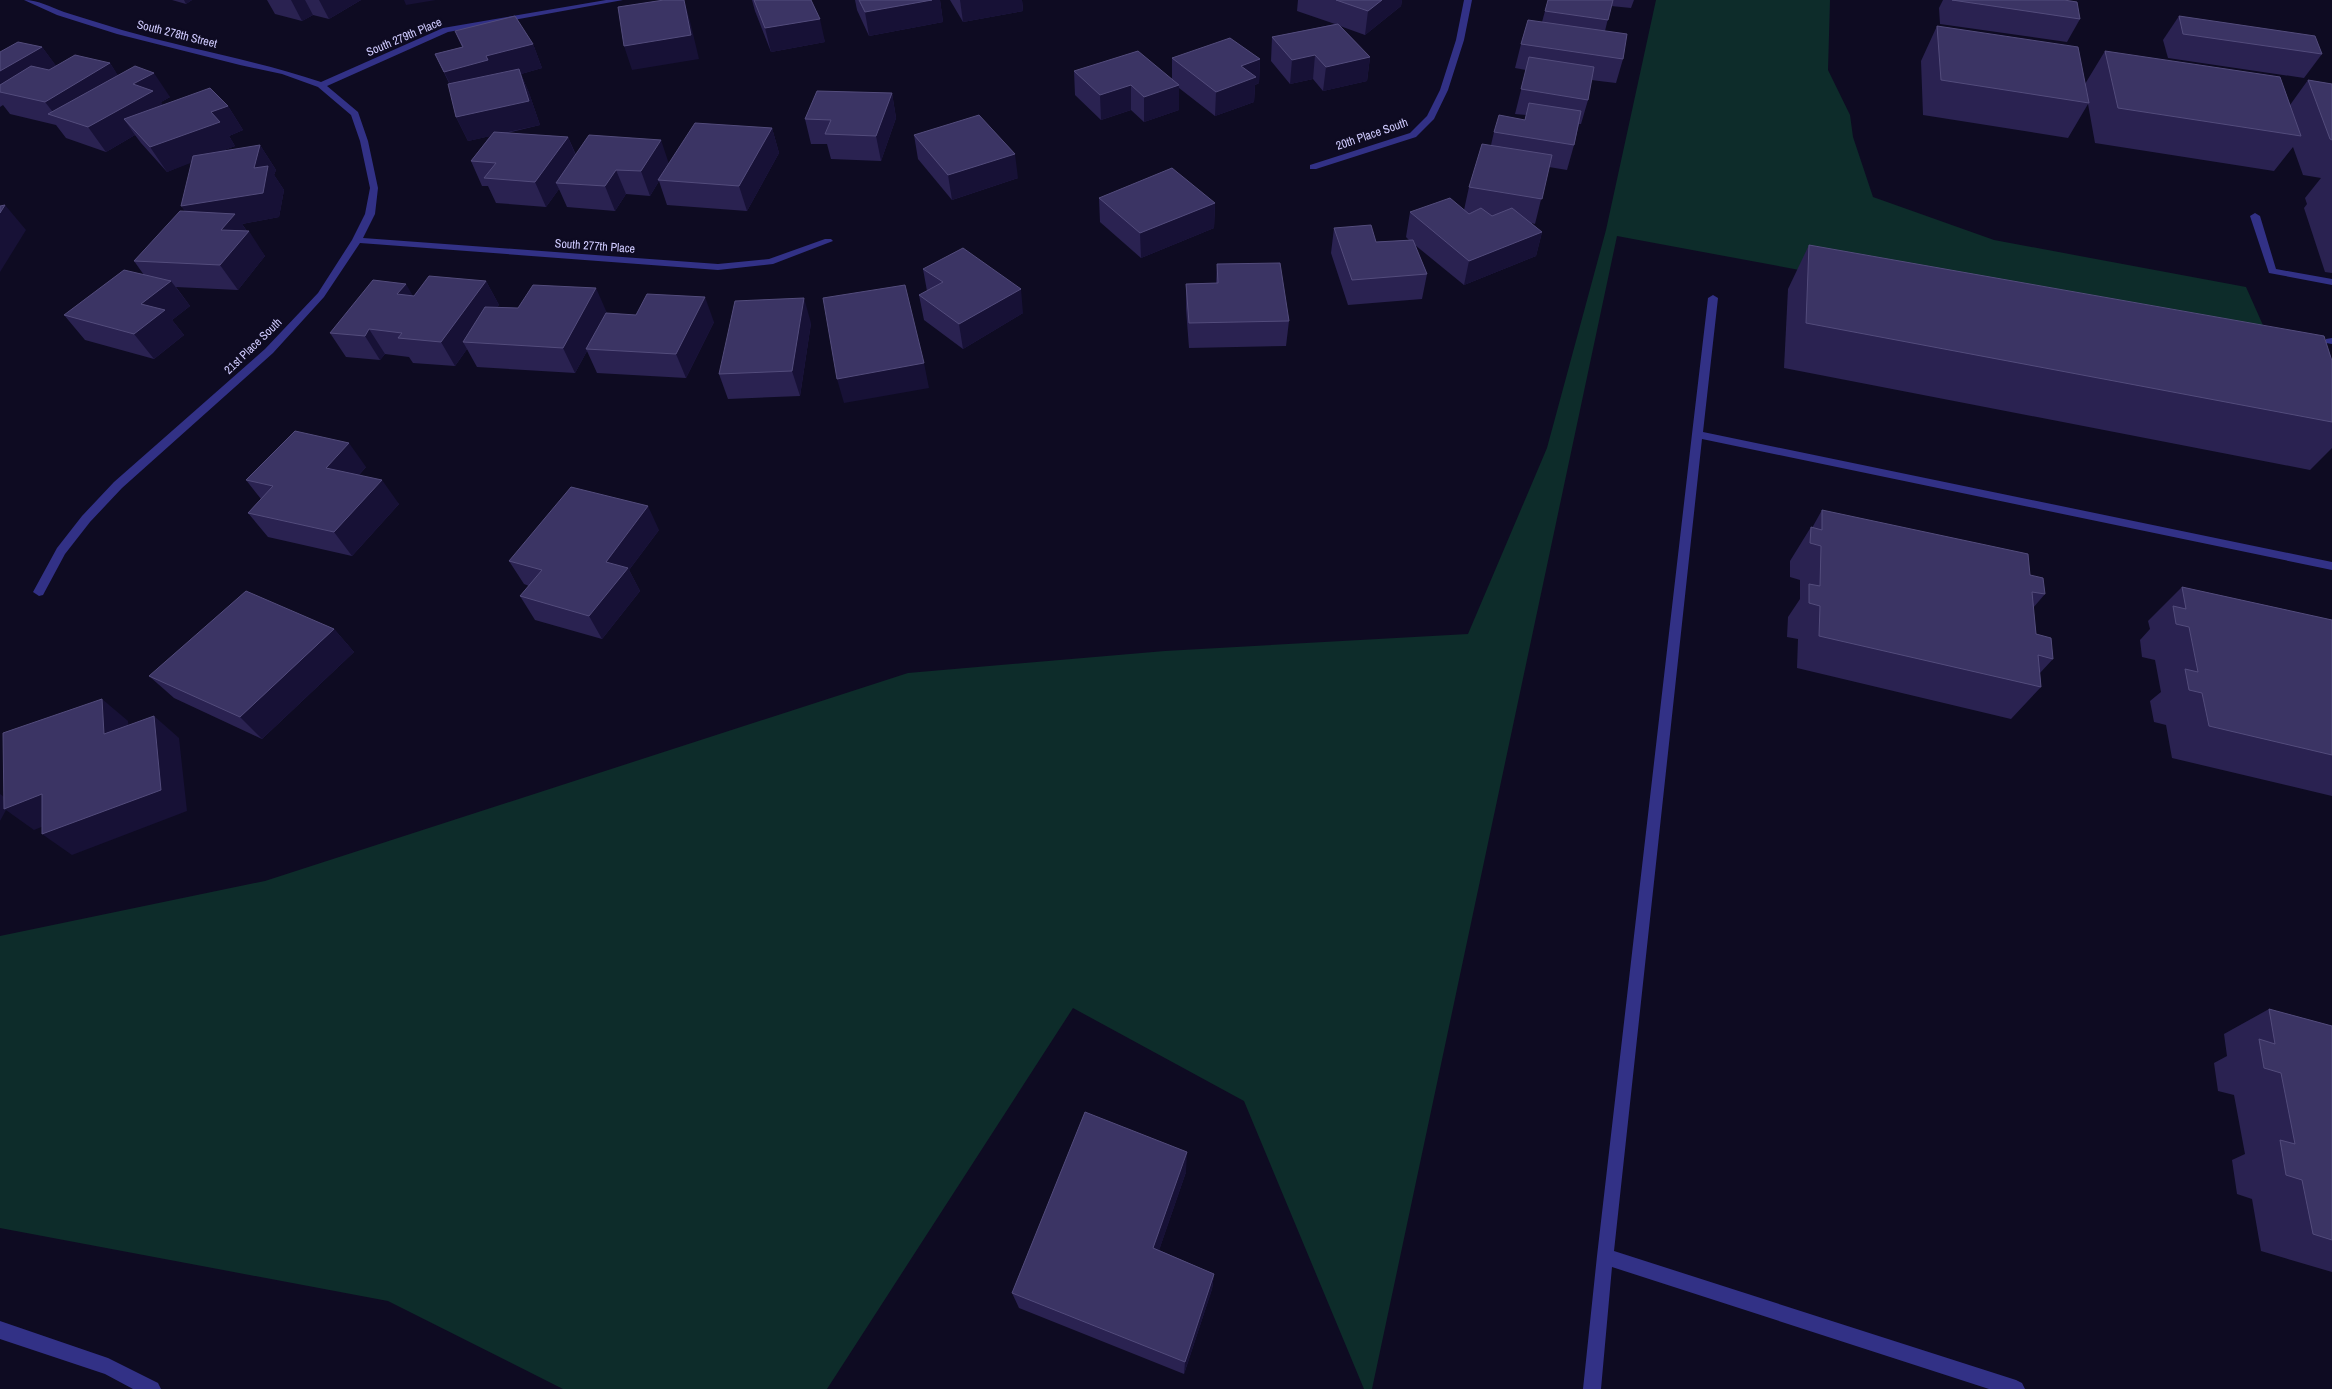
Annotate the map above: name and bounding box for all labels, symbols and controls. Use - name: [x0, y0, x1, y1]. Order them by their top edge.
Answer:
- street label: South 279th Place: [364, 14, 444, 60]
- street label: South 278th Street: [135, 16, 219, 52]
- street label: 20th Place South: [1334, 114, 1410, 154]
- street label: South 277th Place: [554, 235, 636, 257]
- street label: 21st Place South: [221, 314, 285, 378]

